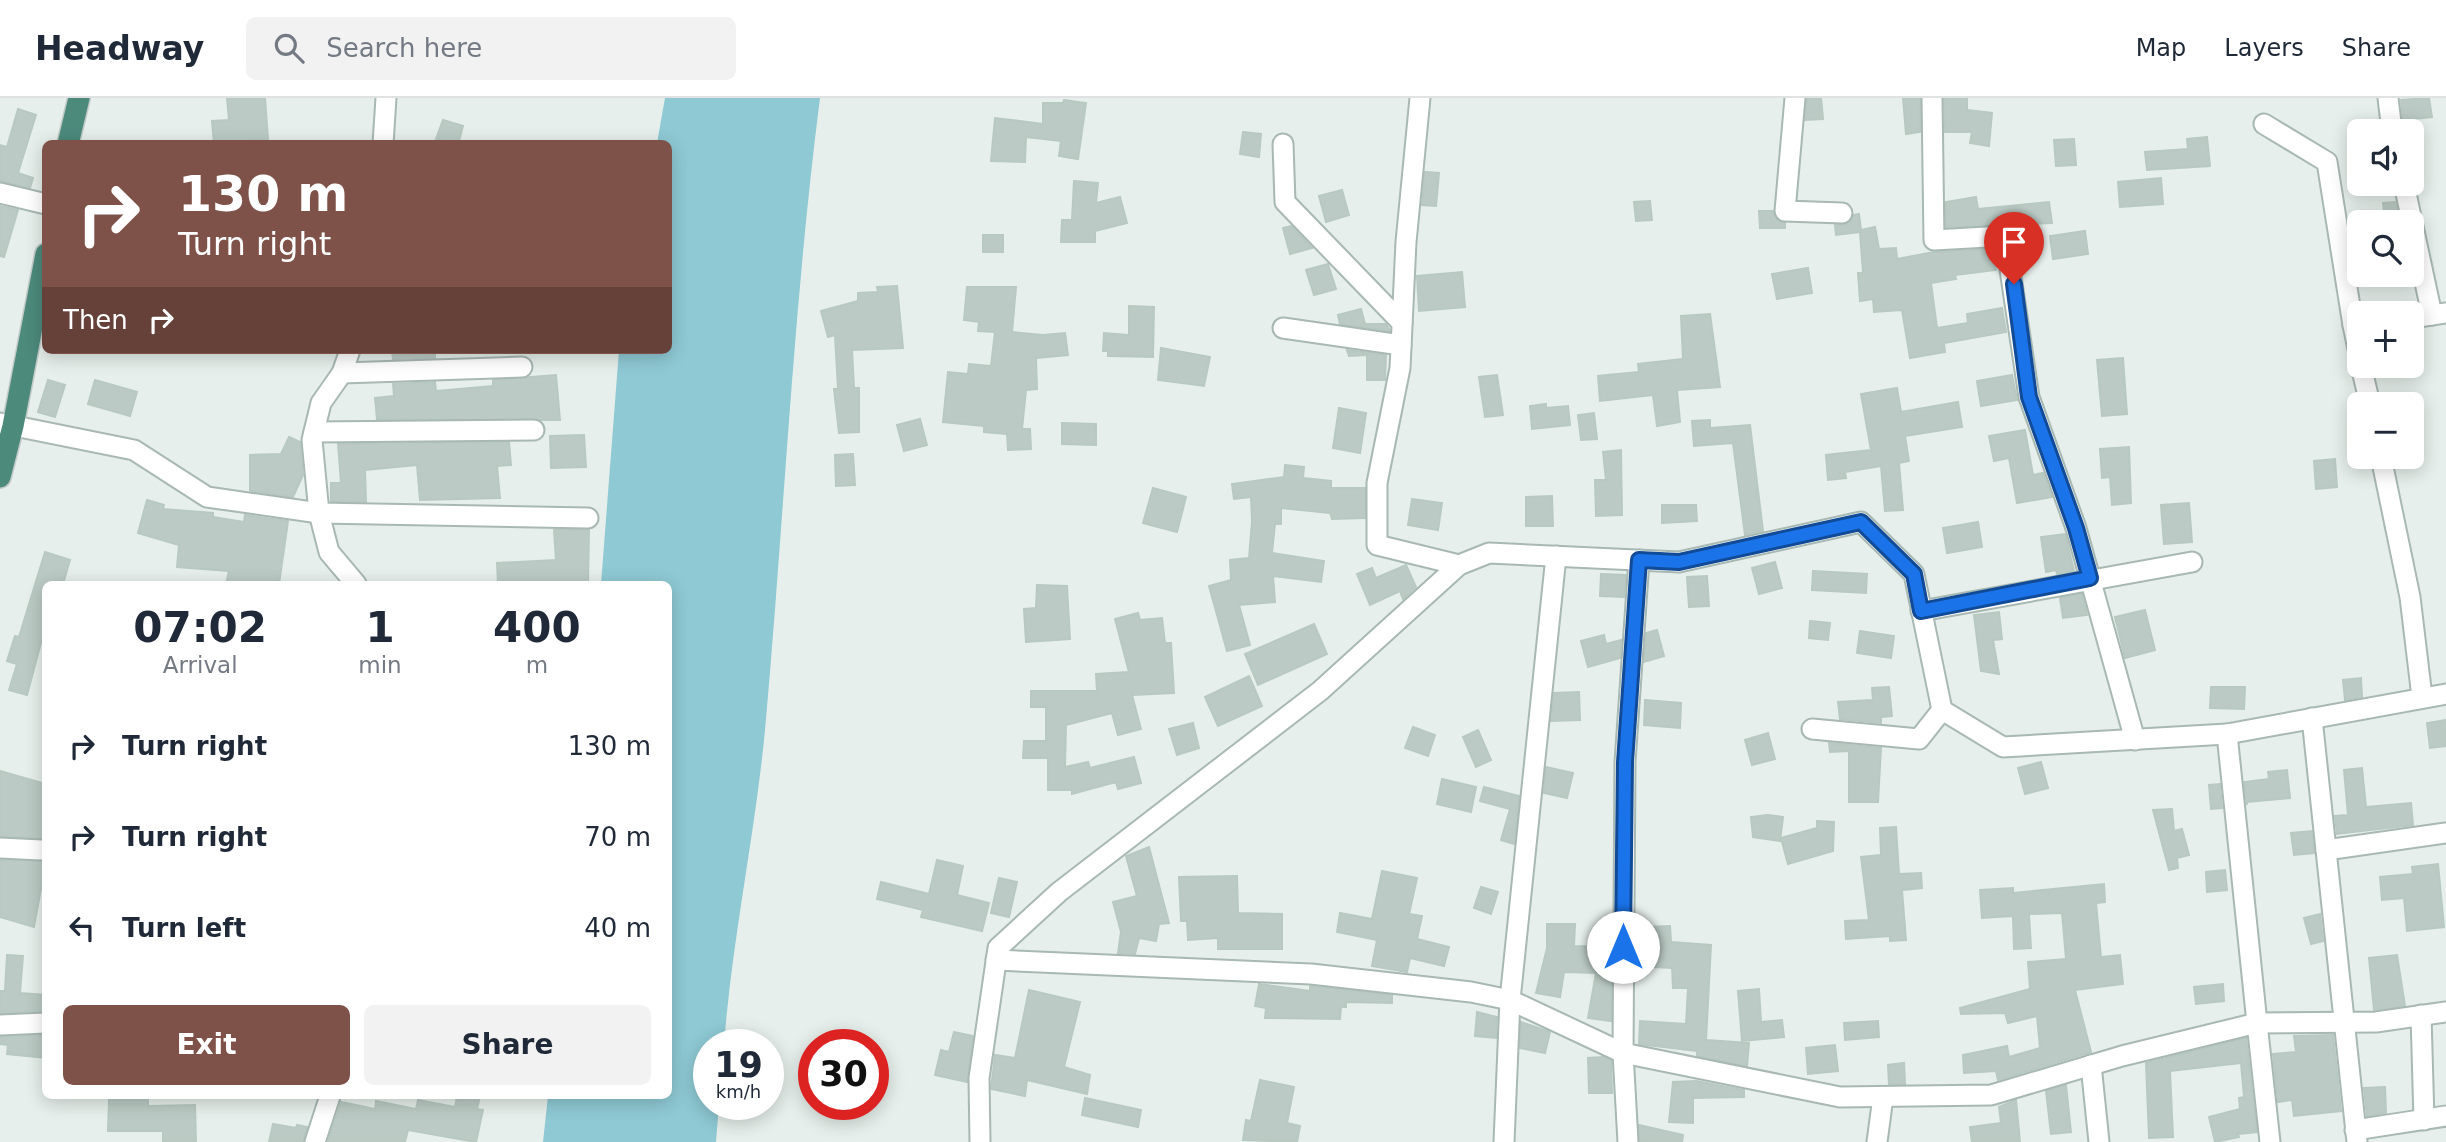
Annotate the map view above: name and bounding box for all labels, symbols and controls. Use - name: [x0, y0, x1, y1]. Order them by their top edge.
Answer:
- search box: [246, 17, 736, 80]
- text: Headway: [35, 29, 204, 68]
- icon: search: [270, 29, 308, 67]
- text: Search here: [326, 33, 482, 63]
- text: Map: [2136, 34, 2186, 62]
- text: Layers: [2224, 34, 2304, 62]
- text: Share: [2342, 34, 2411, 62]
- map controls: [2347, 119, 2424, 469]
- button: sound: [2347, 119, 2424, 196]
- text: 130 m: [178, 166, 348, 223]
- icon: right: [63, 168, 154, 259]
- button: search: [2347, 210, 2424, 287]
- pin: [1984, 212, 2044, 284]
- icon: arrive: [1995, 223, 2033, 261]
- text: Turn right: [178, 225, 331, 263]
- icon: right: [142, 301, 180, 339]
- button: +: [2347, 301, 2424, 378]
- text: Then: [63, 305, 128, 335]
- button: −: [2347, 392, 2424, 469]
- text: 07:02: [133, 603, 267, 652]
- text: 1: [365, 603, 395, 652]
- text: 400: [493, 603, 581, 652]
- text: Arrival: [163, 652, 238, 678]
- text: min: [358, 652, 402, 678]
- text: m: [526, 652, 548, 678]
- icon: right: [63, 727, 101, 765]
- text: Turn right: [122, 731, 267, 761]
- text: 130 m: [568, 731, 651, 761]
- icon: right: [63, 818, 101, 856]
- text: Turn right: [122, 822, 267, 852]
- text: 70 m: [584, 822, 651, 852]
- icon: left: [63, 909, 101, 947]
- position arrow: [1586, 910, 1660, 984]
- text: Turn left: [122, 913, 246, 943]
- text: 40 m: [584, 913, 651, 943]
- button: Exit: [63, 1005, 350, 1085]
- button: Share: [364, 1005, 651, 1085]
- speed limit sign: 30: [798, 1029, 889, 1120]
- text: 19: [714, 1045, 763, 1085]
- text: km/h: [716, 1081, 761, 1102]

